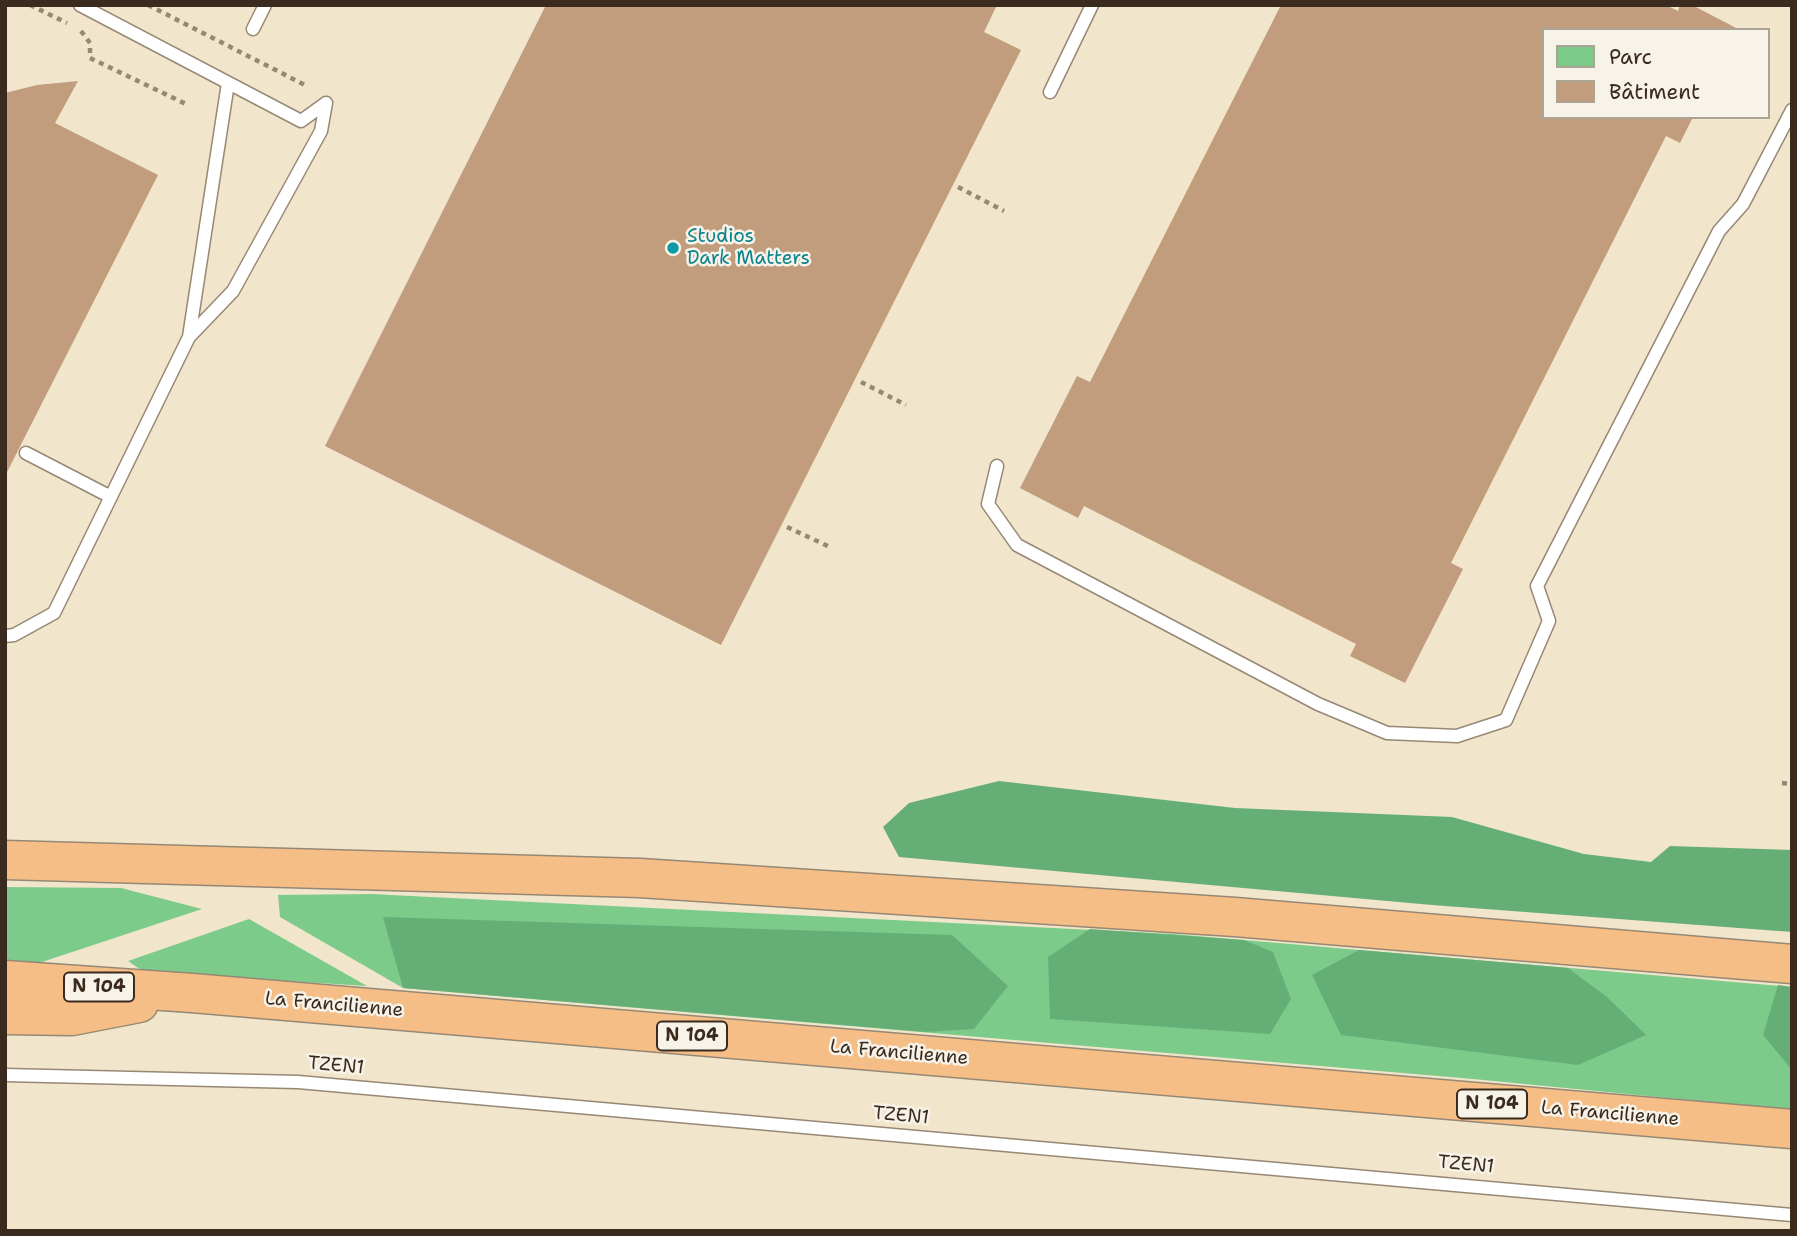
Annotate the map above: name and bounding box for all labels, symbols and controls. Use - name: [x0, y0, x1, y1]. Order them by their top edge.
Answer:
- legend: [1542, 28, 1769, 119]
- text: Parc: [1609, 43, 1652, 71]
- text: Bâtiment: [1609, 78, 1700, 106]
- place label: Studios Dark Matters: [687, 226, 810, 270]
- marker: Studios Dark Matters: [665, 240, 681, 256]
- road number: N 104: [64, 972, 134, 1002]
- street label: La Francilienne: [264, 988, 404, 1022]
- road number: N 104: [657, 1021, 727, 1050]
- street label: La Francilienne: [829, 1036, 969, 1070]
- street label: TZEN1: [307, 1052, 365, 1080]
- road number: N 104: [1457, 1090, 1527, 1119]
- street label: La Francilienne: [1540, 1097, 1680, 1131]
- street label: TZEN1: [872, 1102, 930, 1130]
- street label: TZEN1: [1437, 1151, 1495, 1179]

